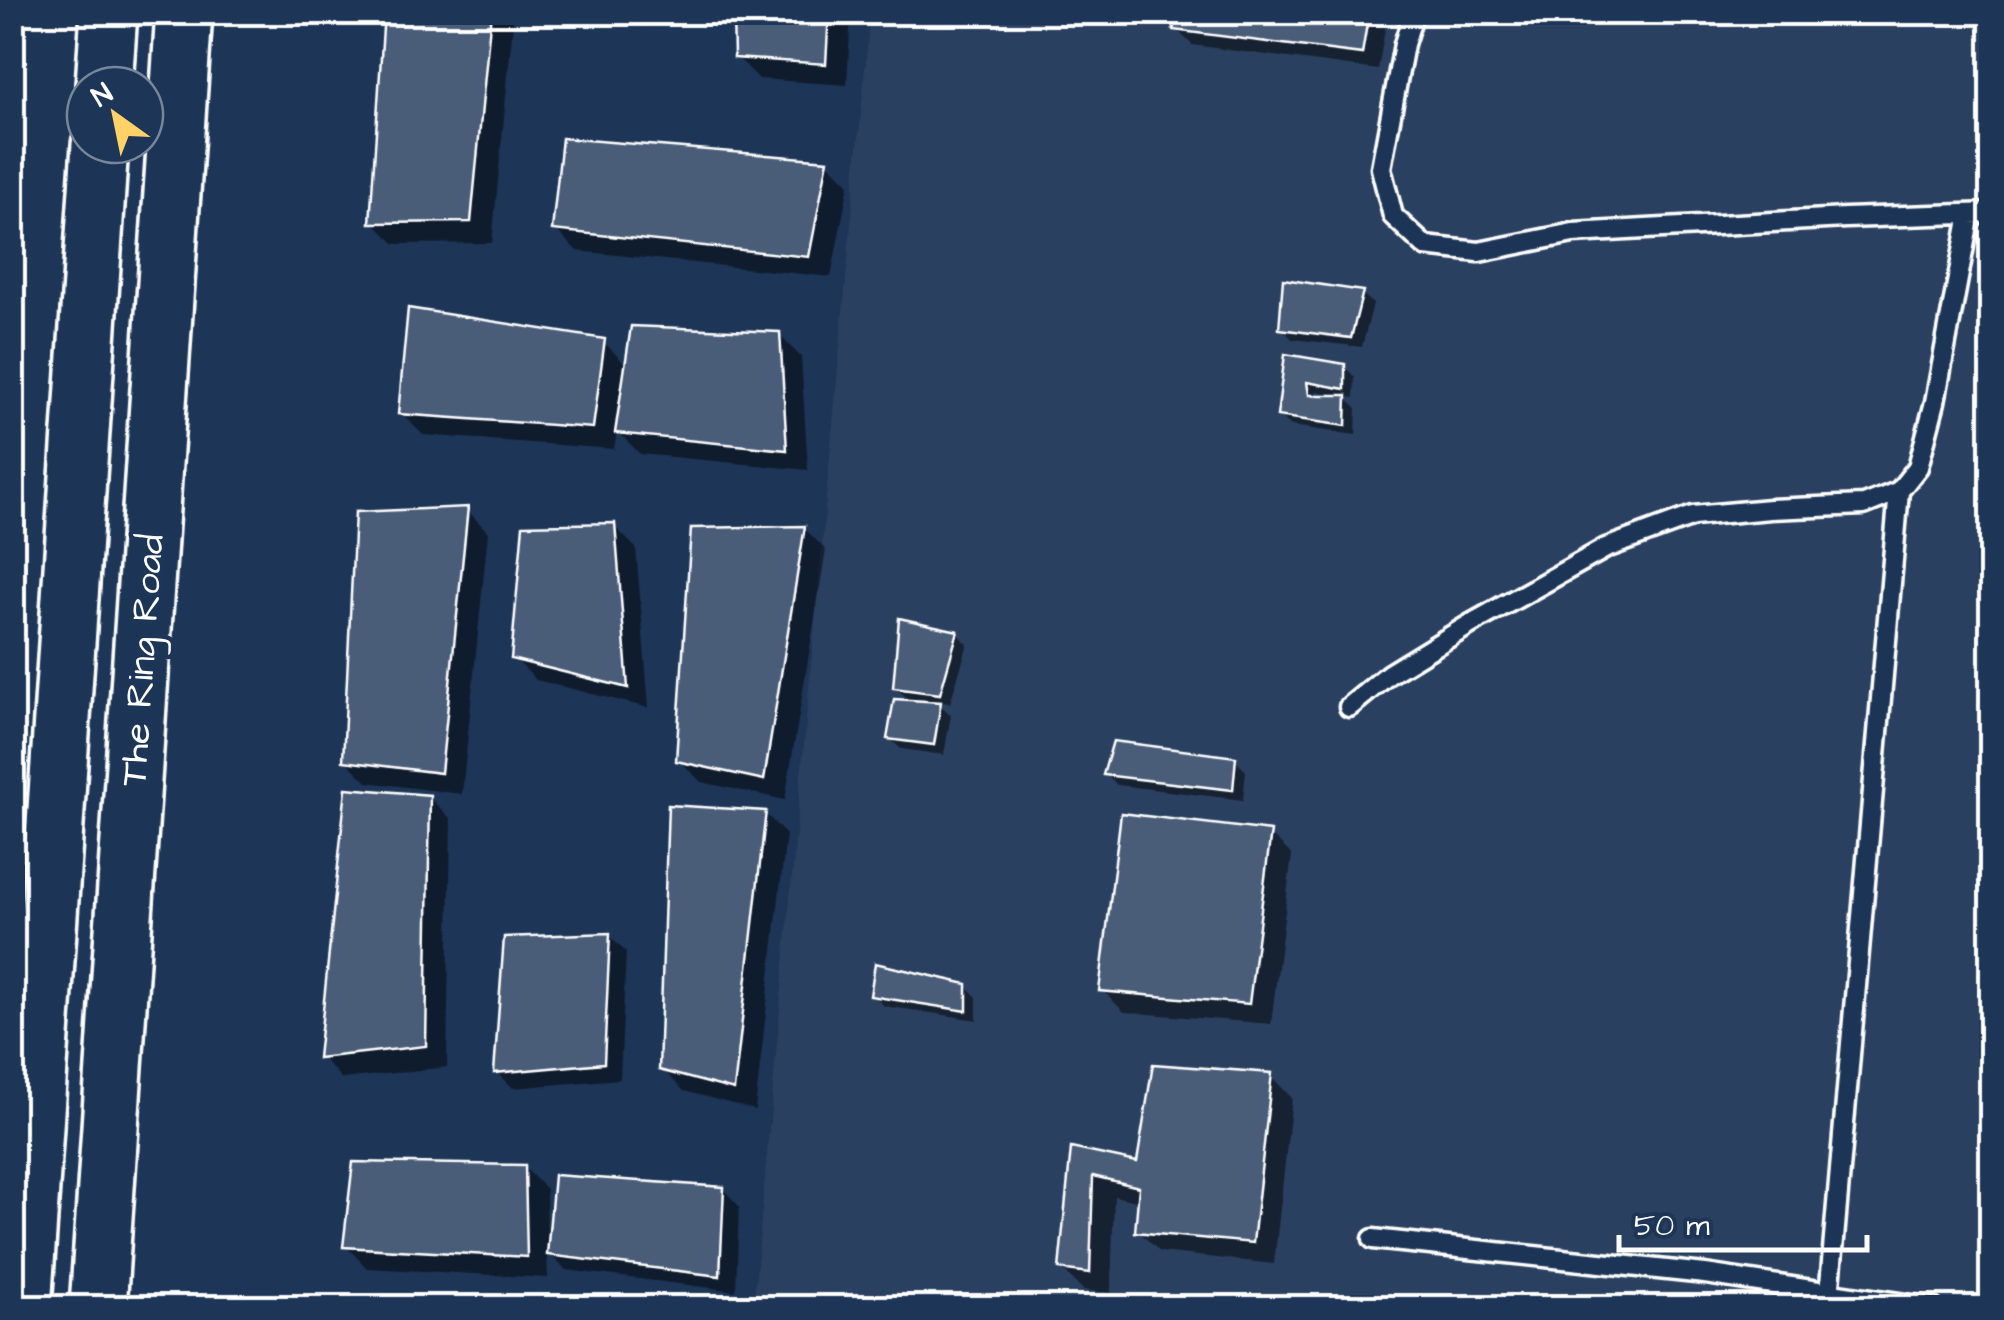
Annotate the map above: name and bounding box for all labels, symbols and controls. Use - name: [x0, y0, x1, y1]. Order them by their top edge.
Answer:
- north arrow: [65, 65, 165, 165]
- text: N: [84, 74, 121, 116]
- street label: The Ring Road: [108, 533, 178, 788]
- scale bar: [1619, 1190, 1866, 1252]
- text: 50 m: [1634, 1205, 1710, 1247]

